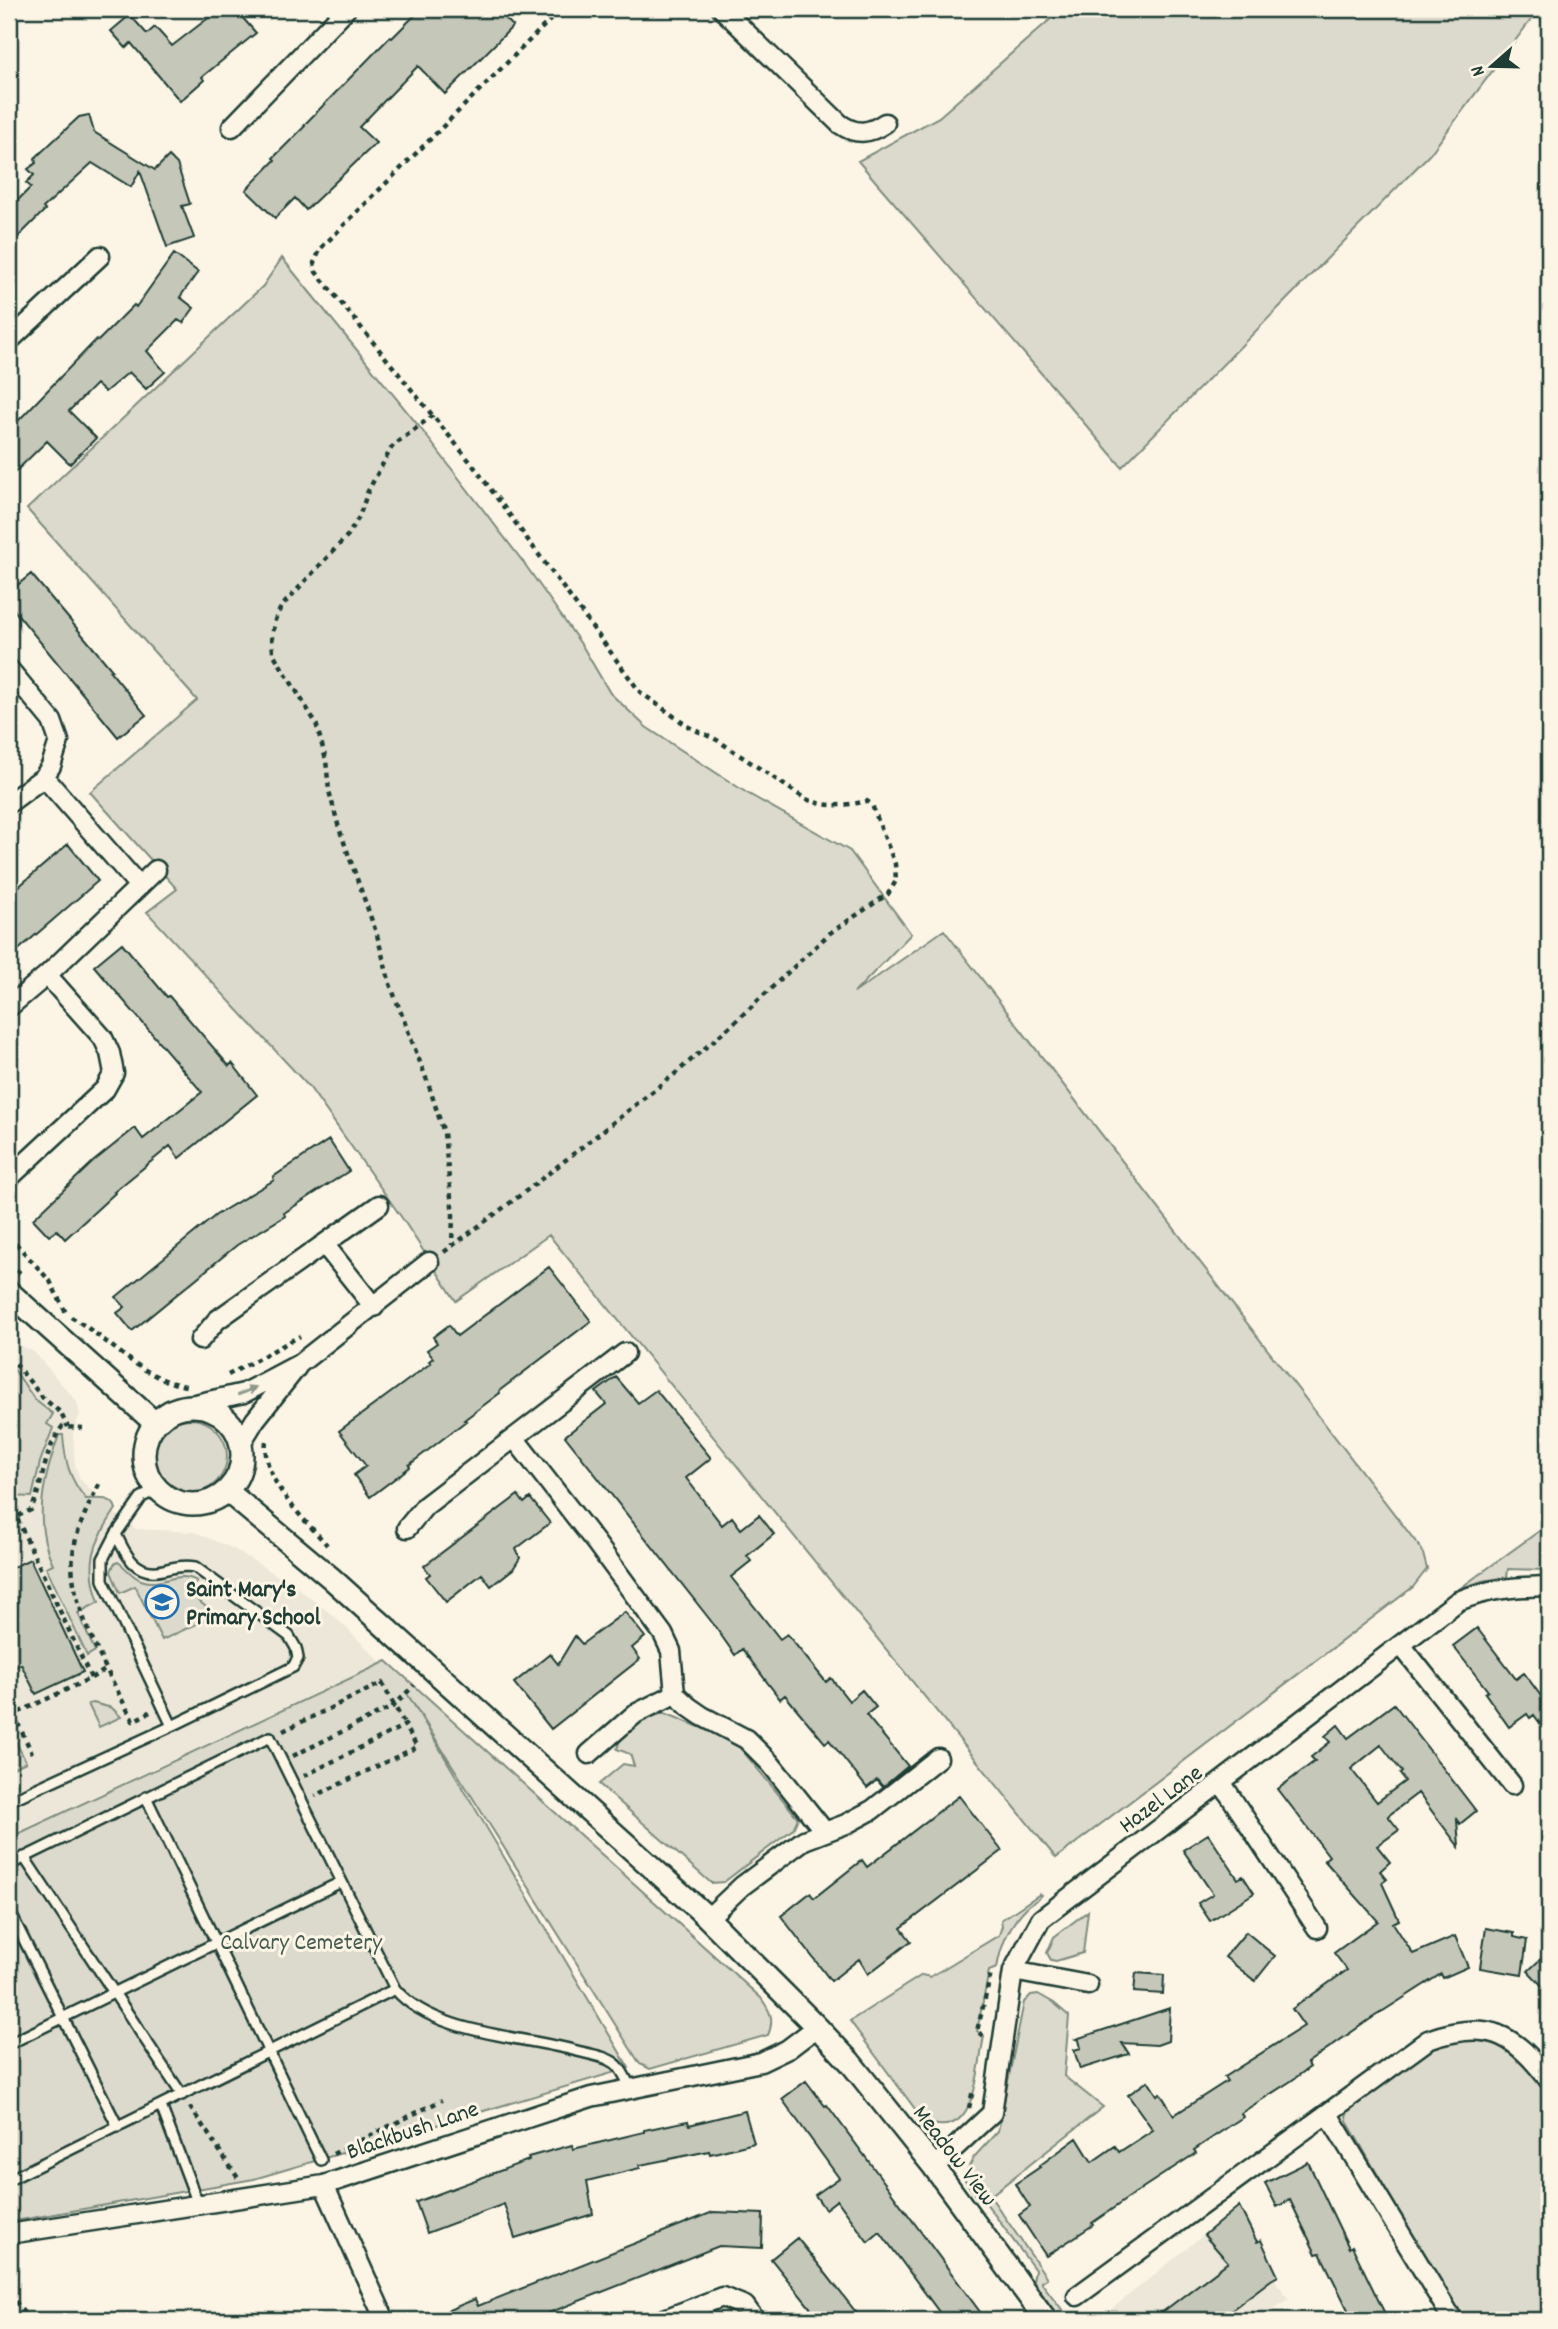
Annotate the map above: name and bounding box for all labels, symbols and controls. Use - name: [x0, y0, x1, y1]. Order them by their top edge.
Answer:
- north arrow: [1456, 32, 1526, 102]
- text: N: [1465, 62, 1494, 80]
- one-way arrow: [237, 1385, 258, 1396]
- place label: Saint Mary's Primary School: [186, 1574, 321, 1636]
- school or university icon: Saint Mary's Primary School: [143, 1583, 181, 1621]
- street label: Hazel Lane: [1113, 1758, 1211, 1843]
- park label: Calvary Cemetery: [220, 1927, 383, 1961]
- street label: Blackbush Lane: [342, 2093, 484, 2170]
- street label: Meadow View: [903, 2099, 1004, 2215]

